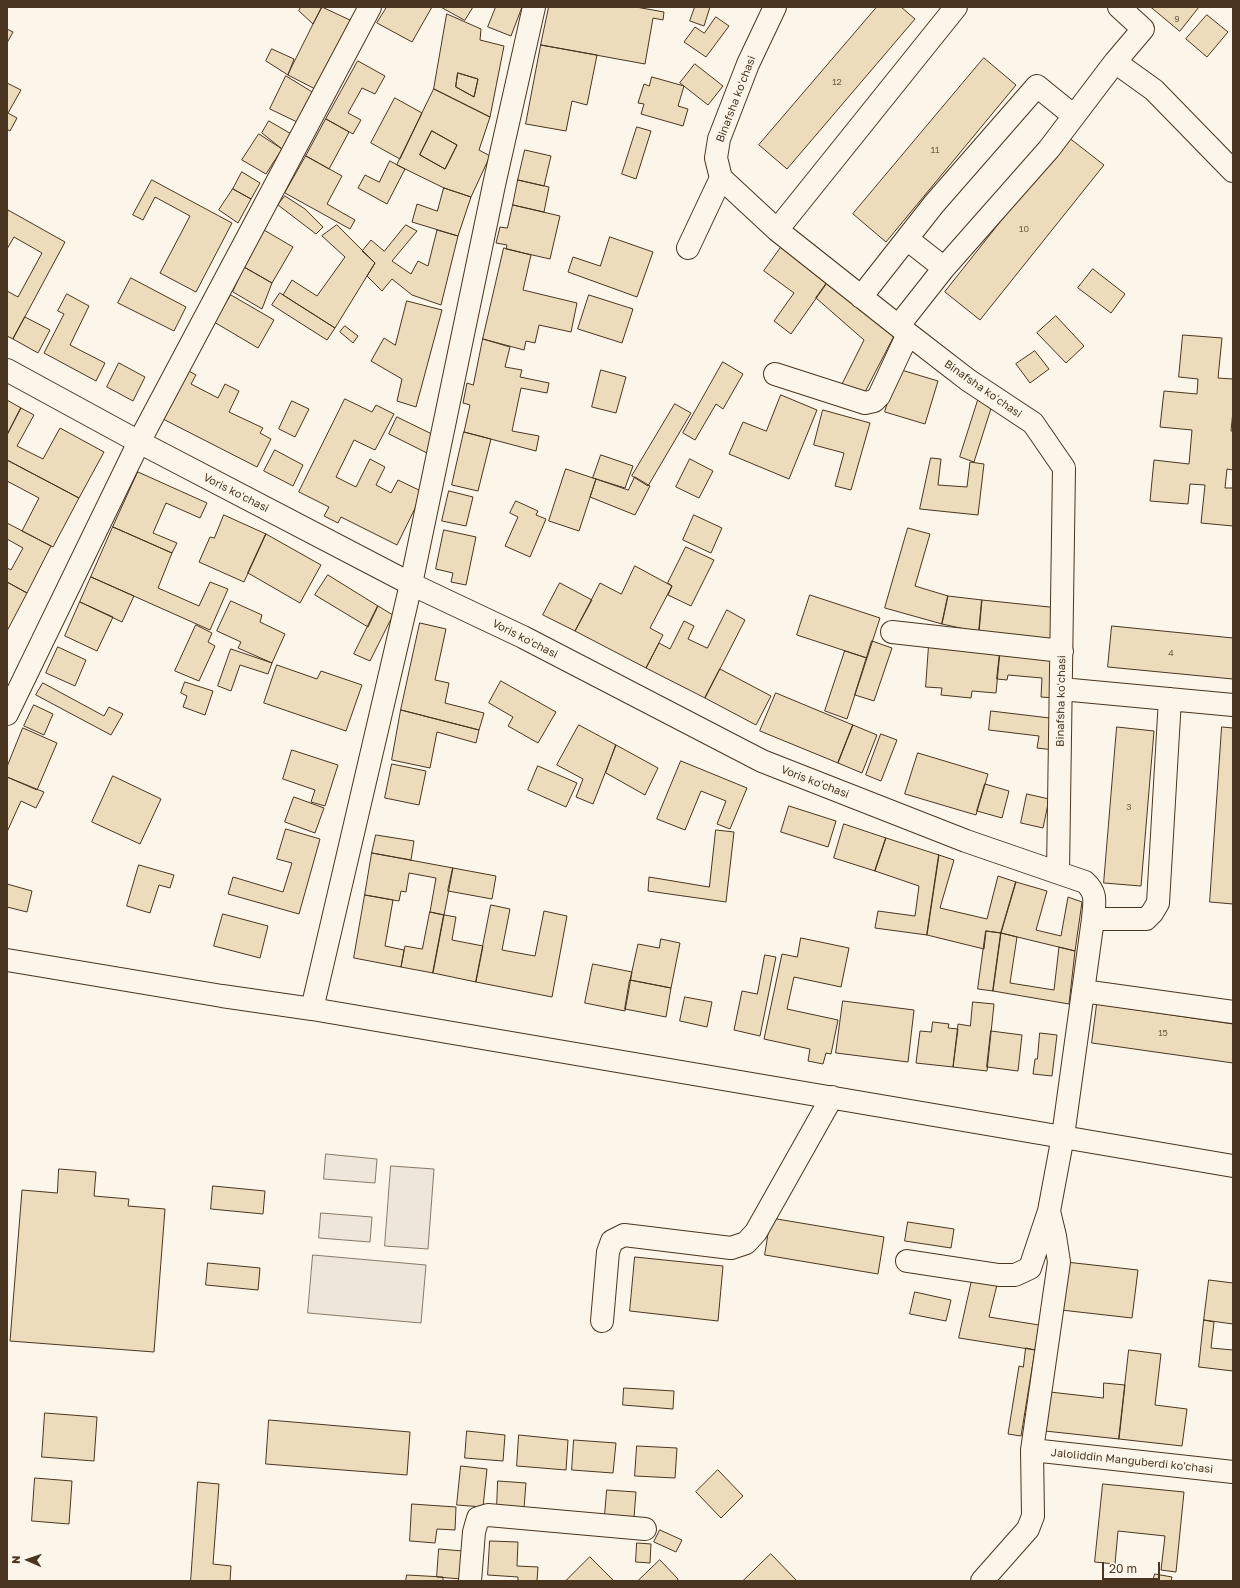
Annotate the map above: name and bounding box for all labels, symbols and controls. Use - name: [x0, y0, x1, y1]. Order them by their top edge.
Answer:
- house number: 9: [1174, 14, 1180, 24]
- street label: Binafsha koʻchasi: [713, 54, 759, 144]
- house number: 12: [832, 77, 842, 87]
- house number: 11: [931, 145, 939, 155]
- house number: 10: [1019, 224, 1029, 234]
- street label: Binafsha koʻchasi: [942, 357, 1024, 421]
- street label: Voris koʻchasi: [201, 471, 271, 515]
- street label: Voris koʻchasi: [490, 617, 560, 661]
- house number: 4: [1168, 648, 1174, 658]
- street label: Binafsha koʻchasi: [1054, 655, 1068, 747]
- street label: Voris koʻchasi: [779, 763, 851, 801]
- house number: 3: [1126, 802, 1132, 812]
- house number: 15: [1158, 1028, 1168, 1038]
- street label: Jaloliddin Manguberdi ko'chasi: [1050, 1446, 1214, 1476]
- north arrow: [8, 1540, 48, 1580]
- scale bar: [1104, 1554, 1162, 1580]
- text: N: [9, 1555, 22, 1564]
- text: 20 m: [1109, 1561, 1137, 1576]

